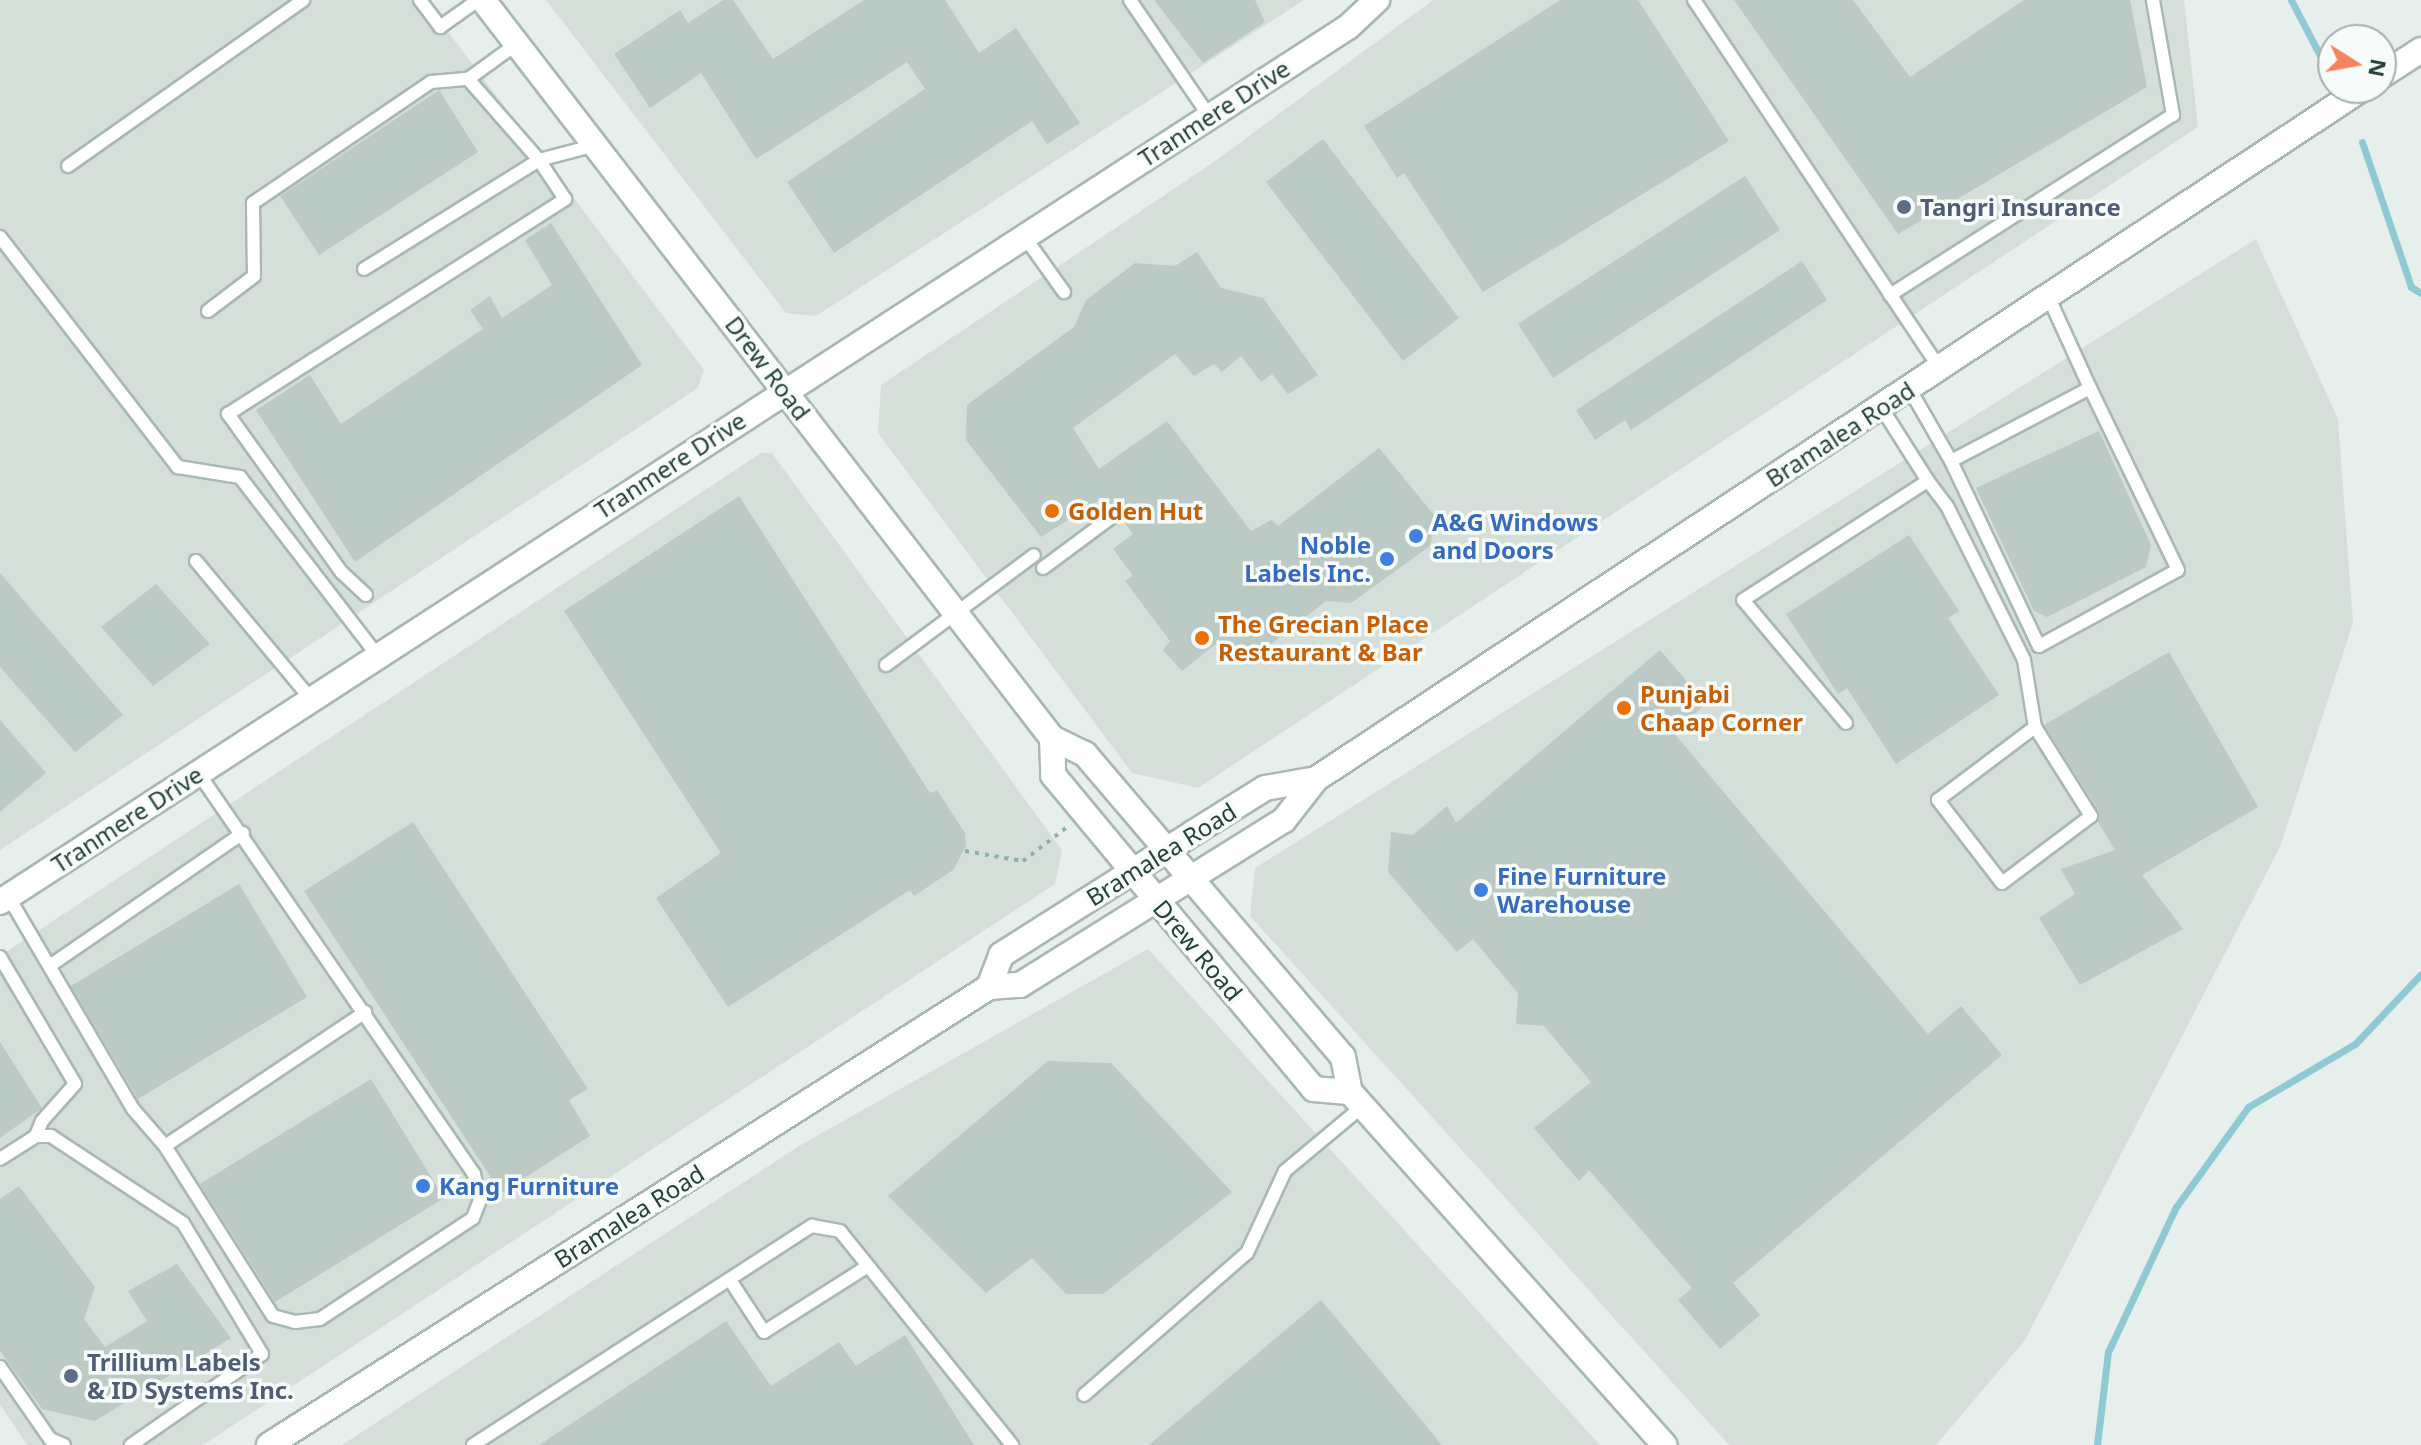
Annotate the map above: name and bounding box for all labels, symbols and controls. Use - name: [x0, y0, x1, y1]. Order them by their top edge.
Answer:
- north arrow: [2317, 24, 2397, 104]
- street label: Tranmere Drive: [1133, 53, 1295, 173]
- text: N: [2362, 57, 2395, 80]
- place label: Tangri Insurance: [1920, 193, 2121, 221]
- marker: Tangri Insurance: [1895, 198, 1913, 216]
- street label: Drew Road: [720, 310, 816, 426]
- street label: Bramalea Road: [1760, 375, 1920, 493]
- street label: Tranmere Drive: [589, 405, 751, 525]
- place label: Golden Hut: [1068, 497, 1203, 525]
- marker: Golden Hut: [1043, 502, 1061, 520]
- place label: A&G Windows and Doors: [1432, 508, 1598, 564]
- marker: A&G Windows and Doors: [1407, 527, 1425, 545]
- place label: Noble Labels Inc.: [1244, 531, 1371, 587]
- marker: Noble Labels Inc.: [1378, 550, 1396, 568]
- place label: The Grecian Place Restaurant & Bar: [1218, 610, 1429, 666]
- marker: The Grecian Place Restaurant & Bar: [1193, 629, 1211, 647]
- place label: Punjabi Chaap Corner: [1640, 680, 1803, 736]
- marker: Punjabi Chaap Corner: [1615, 699, 1633, 717]
- street label: Tranmere Drive: [46, 759, 208, 879]
- street label: Bramalea Road: [1081, 796, 1241, 912]
- place label: Fine Furniture Warehouse: [1497, 862, 1666, 918]
- marker: Fine Furniture Warehouse: [1472, 881, 1490, 899]
- street label: Drew Road: [1148, 894, 1248, 1006]
- street label: Bramalea Road: [549, 1158, 709, 1274]
- place label: Kang Furniture: [439, 1172, 619, 1200]
- marker: Kang Furniture: [414, 1177, 432, 1195]
- place label: Trillium Labels & ID Systems Inc.: [87, 1348, 294, 1404]
- marker: Trillium Labels & ID Systems Inc.: [62, 1367, 80, 1385]

